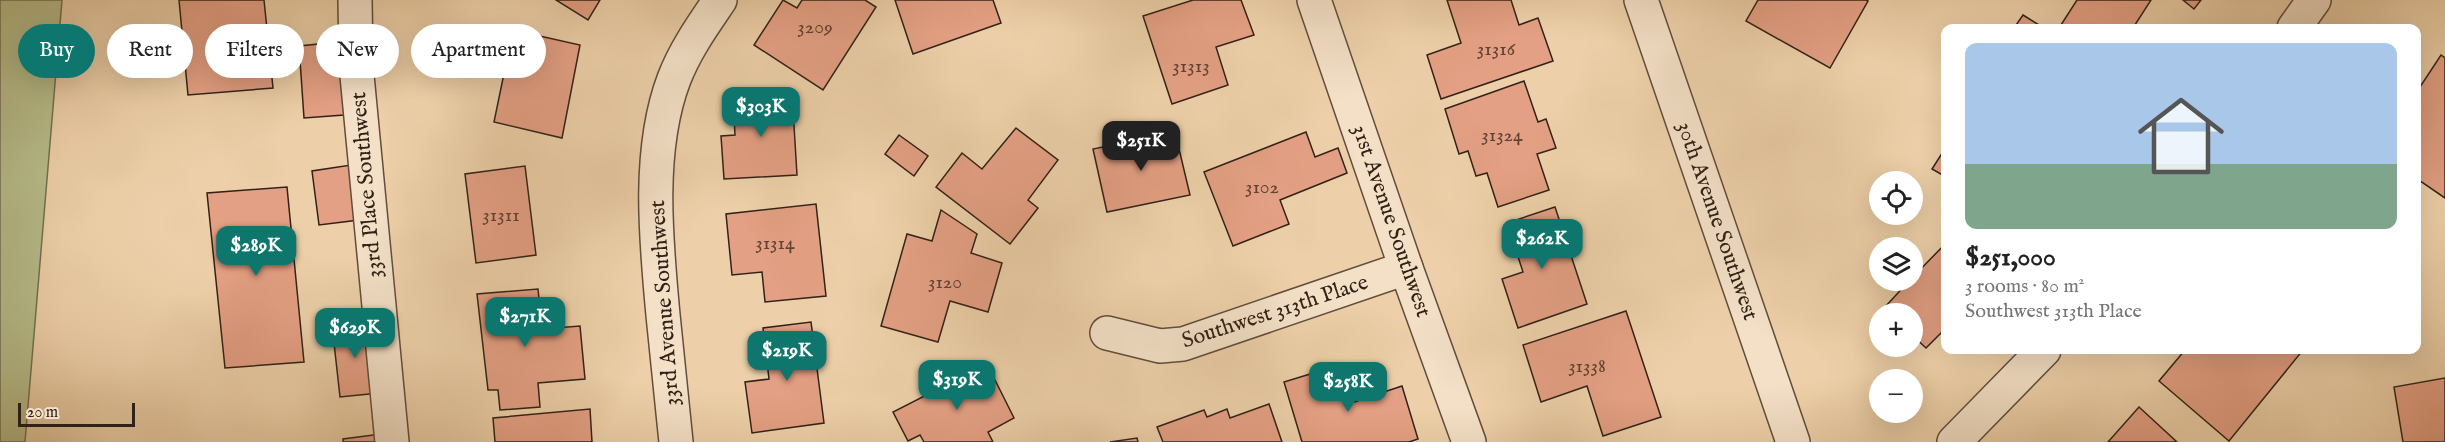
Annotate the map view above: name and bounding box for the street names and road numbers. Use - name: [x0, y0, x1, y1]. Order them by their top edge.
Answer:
- street label: 33rd Place Southwest: [345, 90, 389, 279]
- street label: 30th Avenue Southwest: [1670, 118, 1764, 324]
- street label: 31st Avenue Southwest: [1345, 121, 1437, 321]
- street label: 33rd Avenue Southwest: [644, 199, 686, 407]
- street label: Southwest 313th Place: [1178, 269, 1372, 355]

